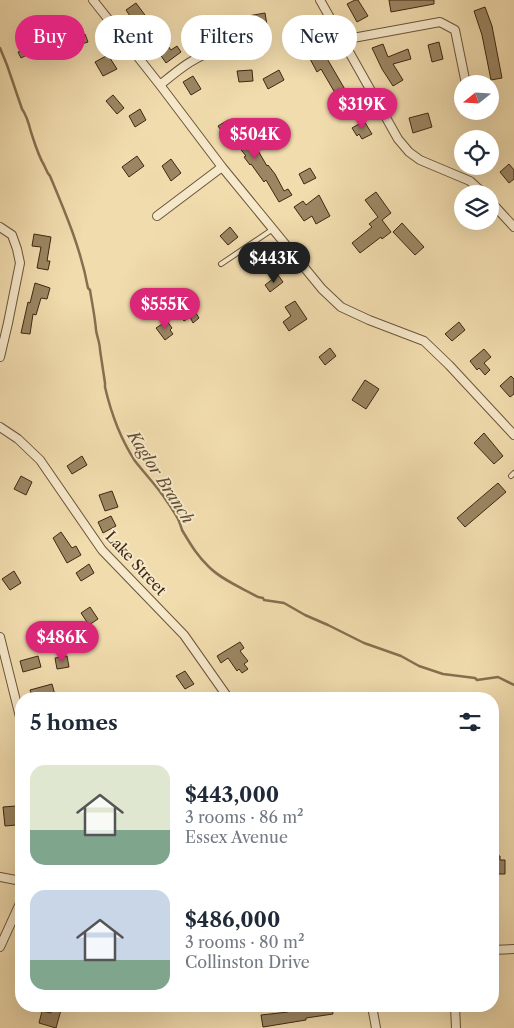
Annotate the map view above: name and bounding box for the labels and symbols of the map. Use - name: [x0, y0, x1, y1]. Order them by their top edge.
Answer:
- north arrow: [454, 75, 499, 120]
- pin: $319K: [327, 88, 397, 130]
- pin: $504K: [220, 118, 290, 160]
- pin: $443K: [239, 242, 309, 284]
- pin: $555K: [130, 288, 200, 330]
- water label: Kaglor Branch: [122, 425, 198, 527]
- street label: Lake Street: [102, 527, 171, 600]
- pin: $486K: [27, 620, 97, 663]

